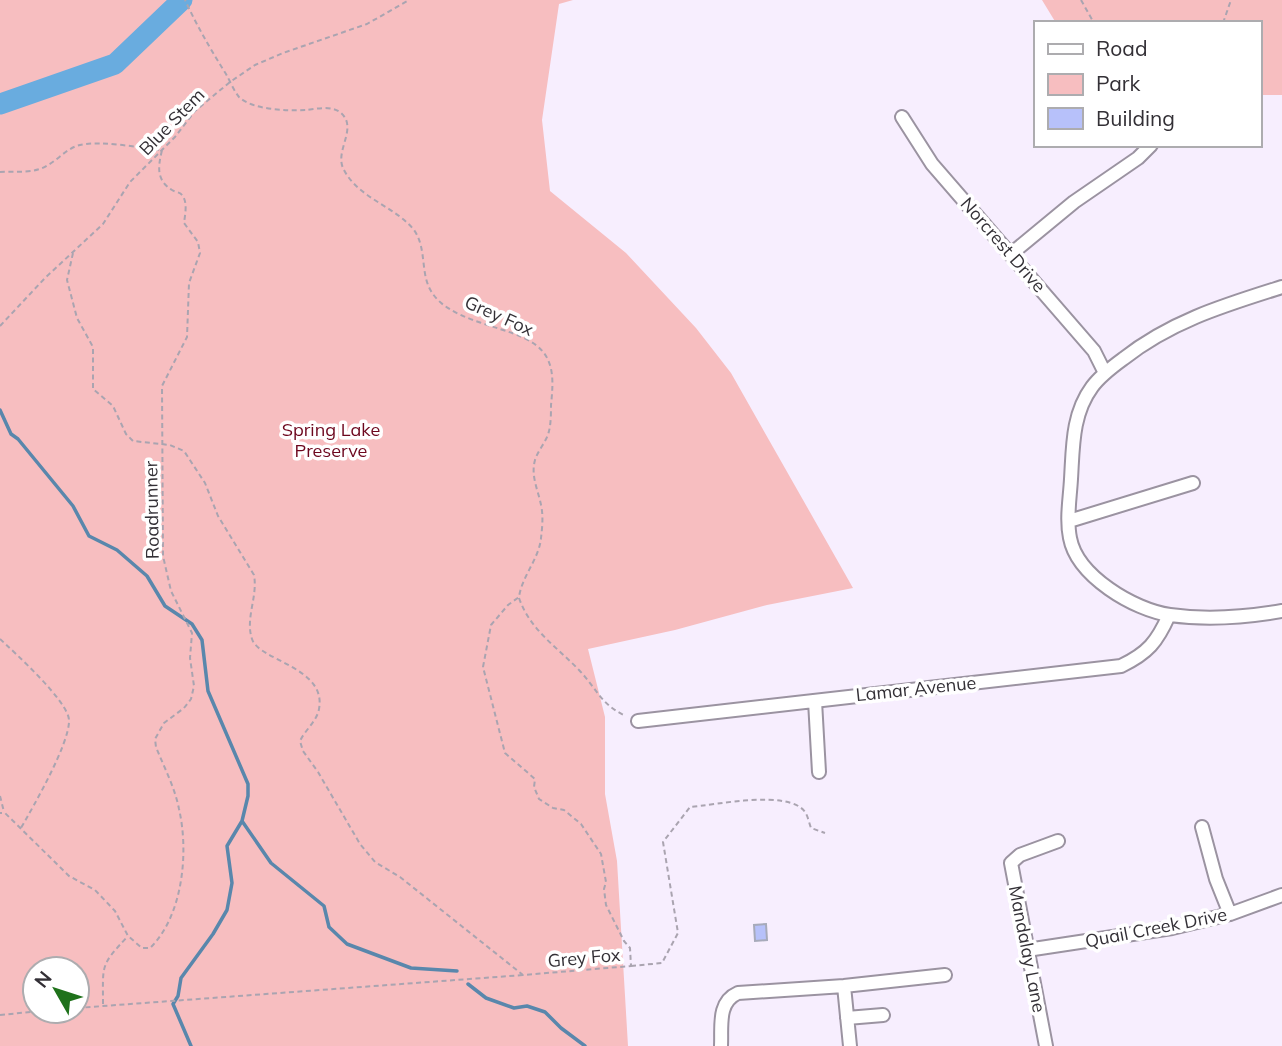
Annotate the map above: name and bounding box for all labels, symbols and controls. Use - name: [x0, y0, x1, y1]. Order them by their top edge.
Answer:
- legend: [1034, 21, 1261, 147]
- text: Road: [1096, 35, 1147, 61]
- text: Park: [1096, 70, 1140, 96]
- street label: Blue Stem: [134, 83, 209, 160]
- text: Building: [1096, 105, 1175, 131]
- street label: Norcrest Drive: [956, 192, 1051, 297]
- street label: Grey Fox: [461, 290, 538, 341]
- park label: Spring Lake Preserve: [282, 418, 380, 462]
- street label: Roadrunner: [139, 460, 164, 559]
- street label: Lamar Avenue: [854, 671, 977, 706]
- street label: Mandalay Lane: [1004, 884, 1051, 1014]
- street label: Quail Creek Drive: [1083, 902, 1229, 953]
- street label: Grey Fox: [547, 943, 622, 972]
- north arrow: [21, 955, 91, 1025]
- text: N: [29, 966, 57, 992]

